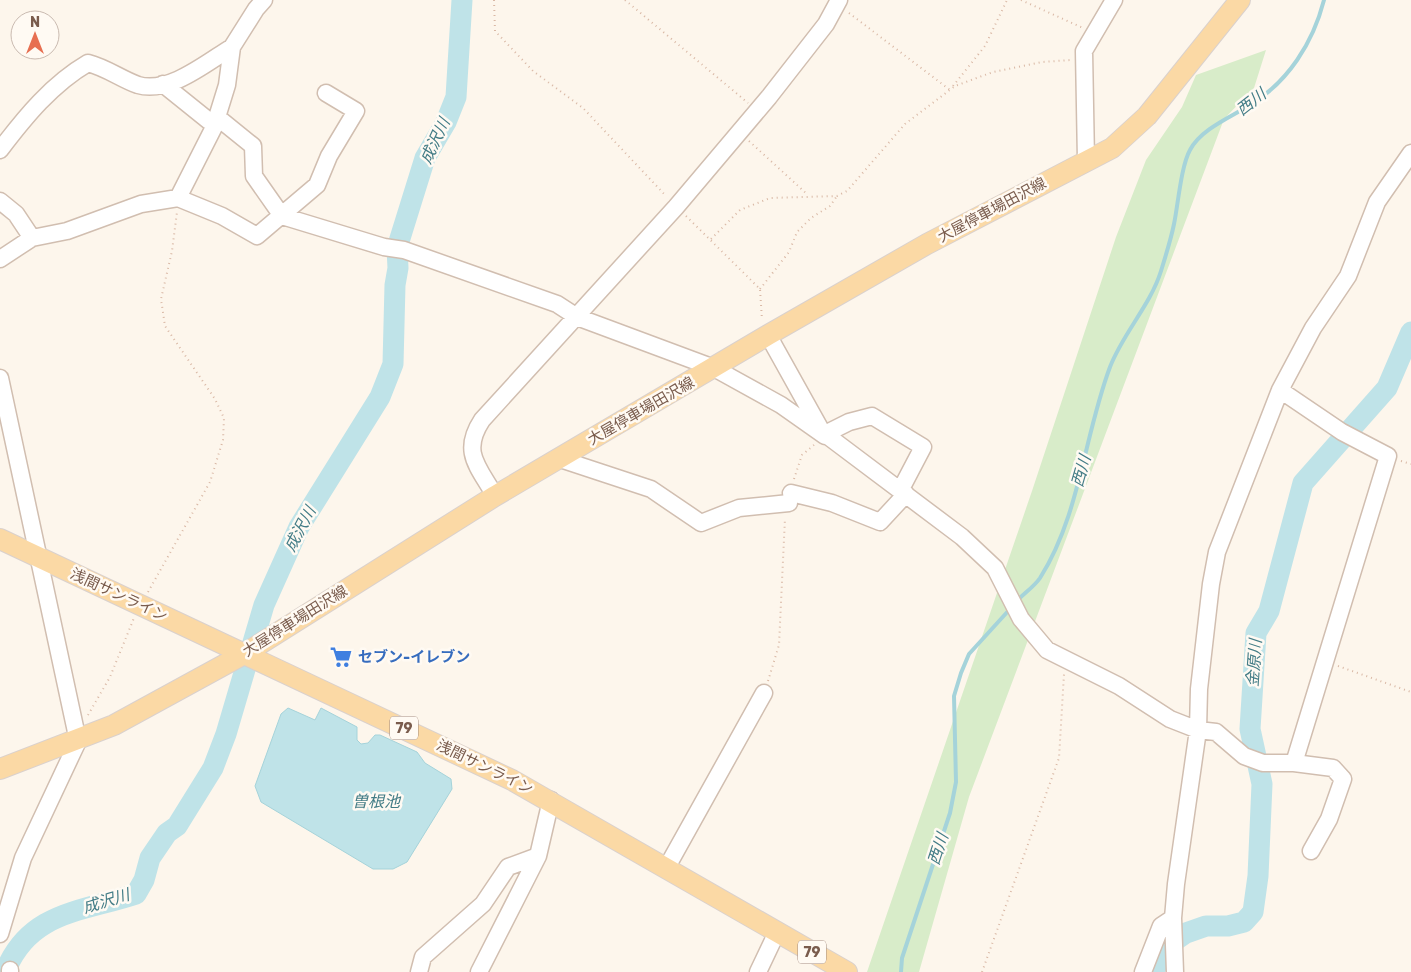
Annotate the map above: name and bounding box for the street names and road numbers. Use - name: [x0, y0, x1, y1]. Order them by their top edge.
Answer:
- street label: 大屋停車場田沢線: [935, 174, 1049, 246]
- street label: 大屋停車場田沢線: [585, 373, 697, 449]
- street label: 浅間サンライン: [68, 565, 170, 625]
- street label: 大屋停車場田沢線: [239, 582, 351, 660]
- road number: 79: [390, 716, 418, 740]
- street label: 浅間サンライン: [434, 736, 536, 798]
- road number: 79: [798, 940, 826, 964]

